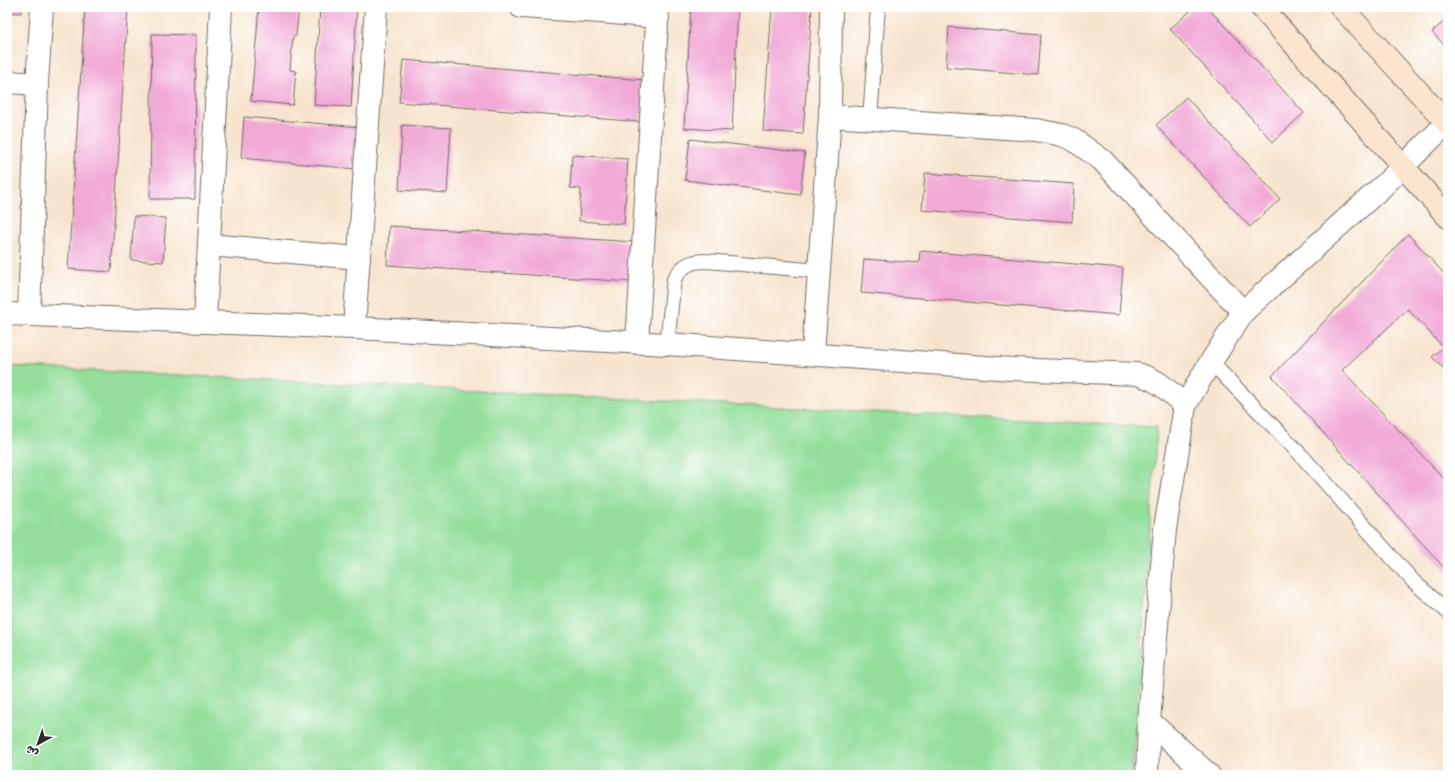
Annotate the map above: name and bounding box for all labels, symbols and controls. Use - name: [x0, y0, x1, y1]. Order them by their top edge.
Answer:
- north arrow: [18, 724, 58, 764]
- text: ش: [24, 742, 41, 759]

